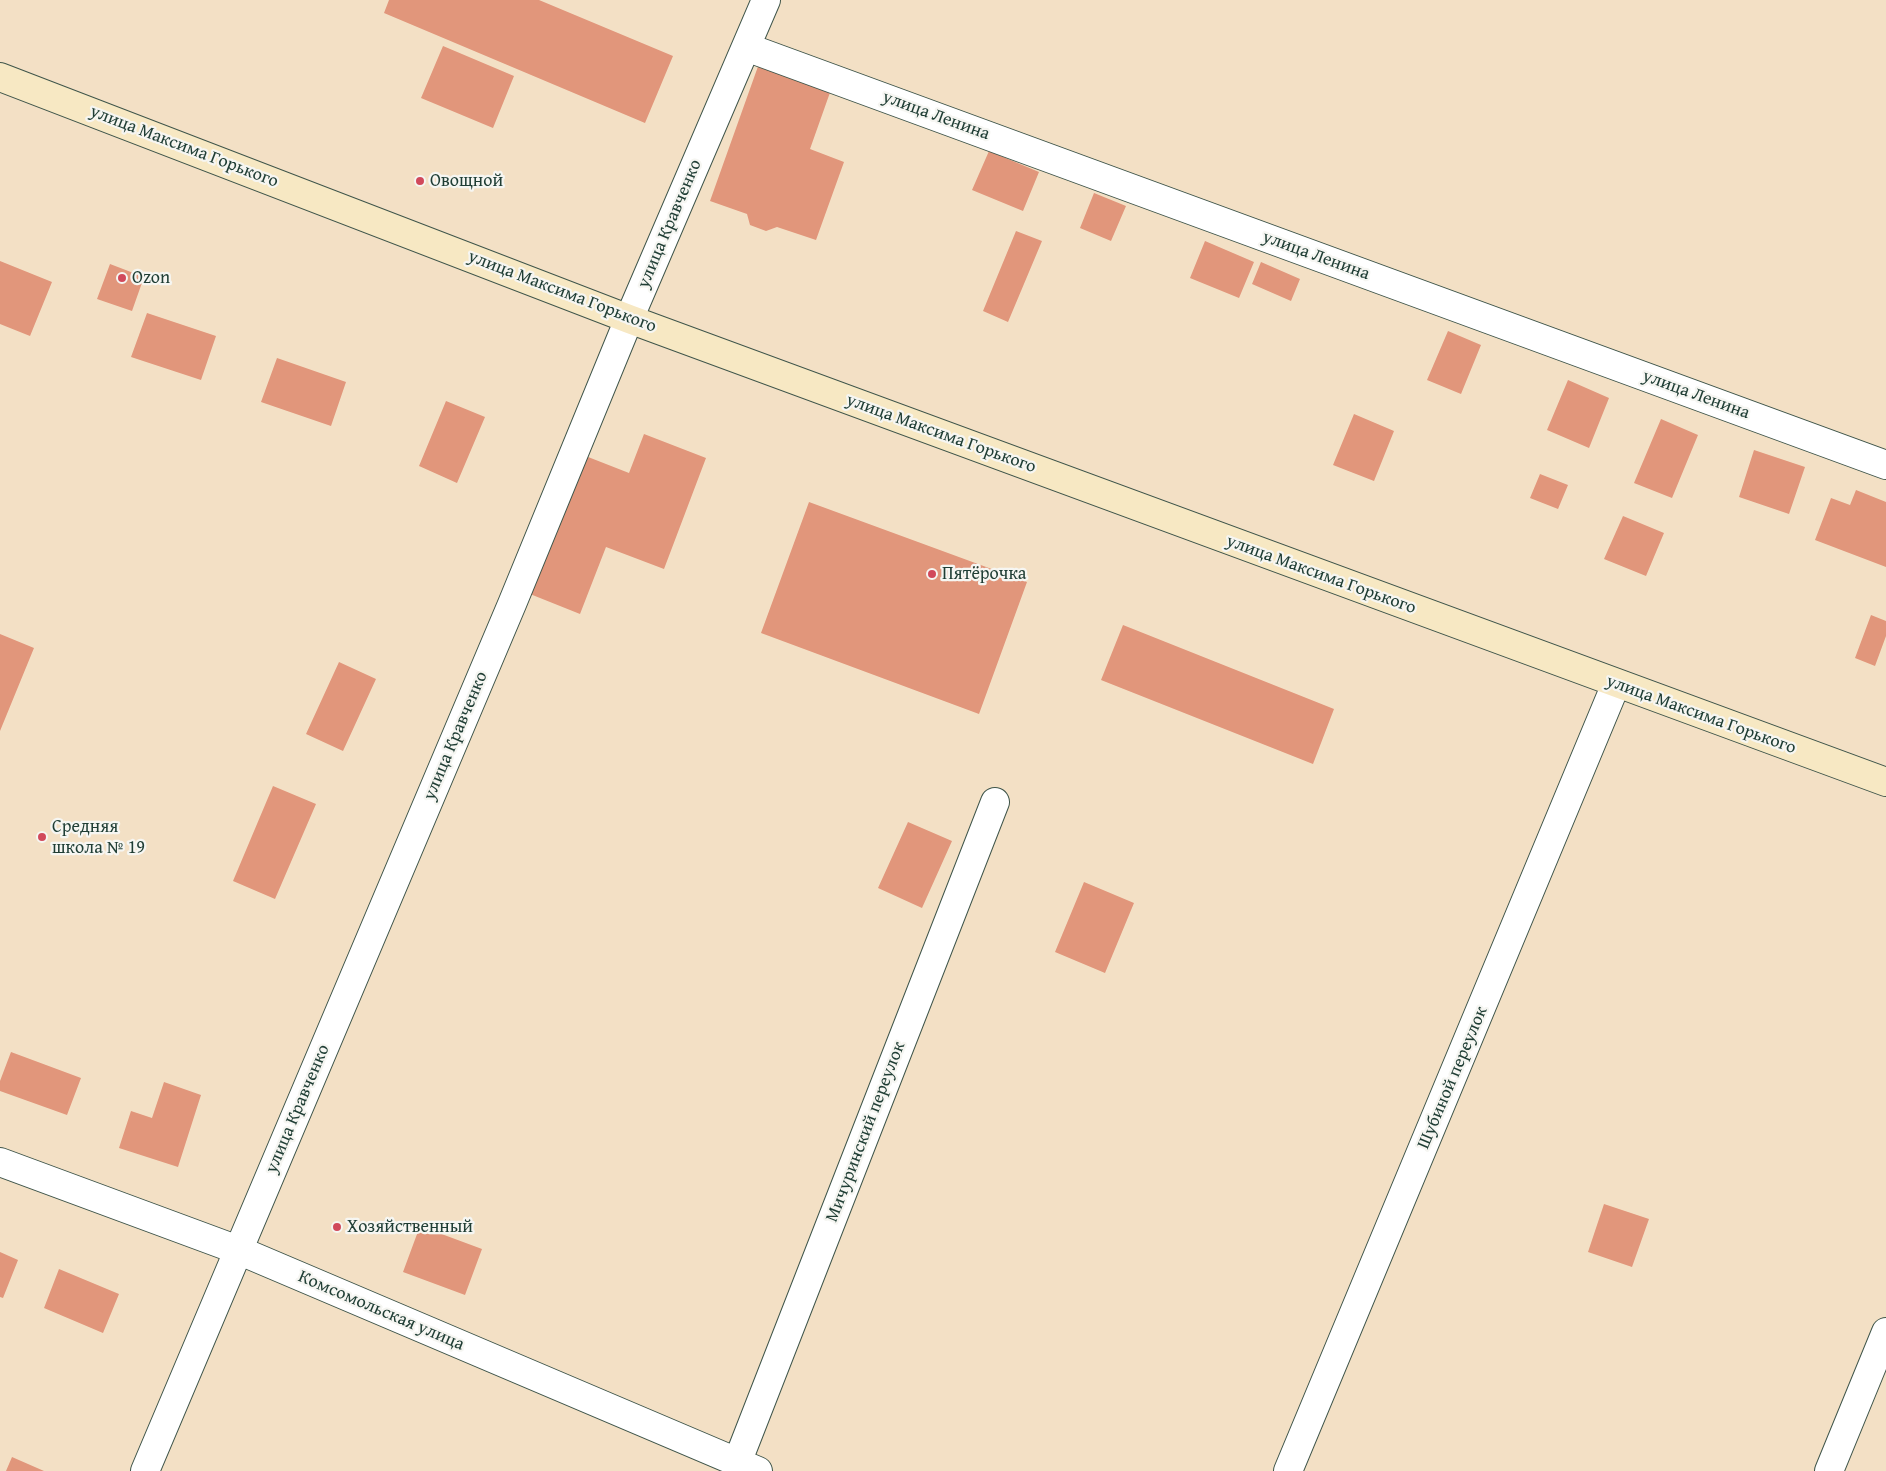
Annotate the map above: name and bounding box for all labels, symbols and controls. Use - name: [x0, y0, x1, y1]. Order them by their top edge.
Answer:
- street label: улица Ленина: [879, 87, 993, 145]
- street label: улица Максима Горького: [87, 101, 281, 193]
- street label: улица Кравченко: [633, 156, 707, 292]
- place label: Овощной: [430, 170, 503, 192]
- marker: Овощной: [414, 175, 426, 187]
- street label: улица Ленина: [1259, 227, 1373, 285]
- street label: улица Максима Горького: [465, 246, 659, 338]
- place label: Ozon: [132, 267, 170, 289]
- marker: Ozon: [116, 272, 128, 284]
- street label: улица Ленина: [1639, 366, 1753, 424]
- street label: улица Максима Горького: [843, 390, 1039, 478]
- street label: улица Максима Горького: [1223, 531, 1419, 619]
- place label: Пятёрочка: [942, 563, 1026, 585]
- marker: Пятёрочка: [926, 568, 938, 580]
- street label: улица Кравченко: [419, 668, 493, 804]
- street label: улица Максима Горького: [1603, 671, 1799, 759]
- place label: Средняя школа № 19: [52, 816, 145, 859]
- marker: Средняя школа № 19: [36, 831, 48, 843]
- street label: Шубиной переулок: [1413, 1003, 1493, 1153]
- street label: Мичуринский переулок: [822, 1039, 910, 1225]
- street label: улица Кравченко: [261, 1041, 335, 1177]
- place label: Хозяйственный: [347, 1216, 473, 1238]
- marker: Хозяйственный: [331, 1221, 343, 1233]
- street label: Комсомольская улица: [295, 1266, 467, 1356]

